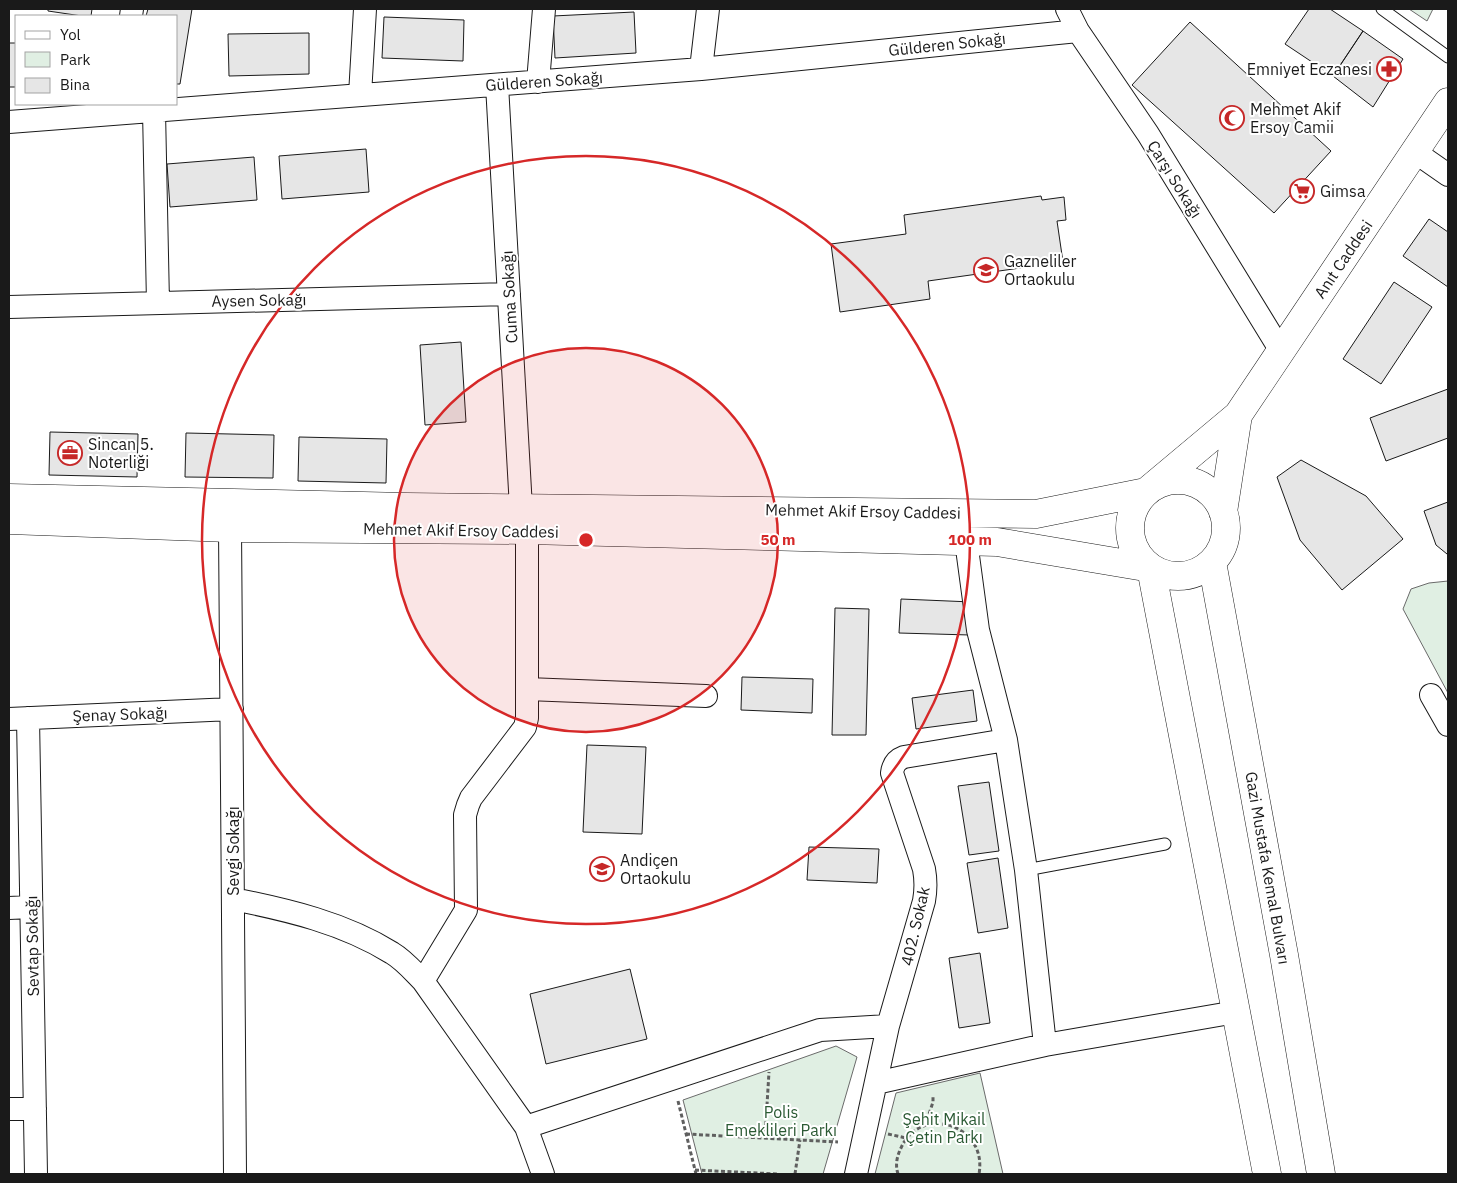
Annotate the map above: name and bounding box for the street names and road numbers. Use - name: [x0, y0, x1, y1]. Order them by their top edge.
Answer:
- street label: Gülderen Sokağı: [887, 28, 1007, 60]
- street label: Gülderen Sokağı: [485, 67, 603, 95]
- street label: Çarşı Sokağı: [1143, 137, 1207, 221]
- street label: Anıt Caddesi: [1309, 216, 1377, 302]
- street label: Cuma Sokağı: [497, 250, 521, 344]
- street label: Aysen Sokağı: [211, 289, 307, 311]
- street label: Mehmet Akif Ersoy Caddesi: [765, 499, 961, 523]
- street label: Mehmet Akif Ersoy Caddesi: [363, 518, 559, 542]
- street label: Şenay Sokağı: [72, 702, 168, 726]
- street label: Gazi Mustafa Kemal Bulvarı: [1241, 770, 1295, 966]
- street label: Sevgi Sokağı: [223, 806, 243, 896]
- street label: 402. Sokak: [896, 884, 934, 967]
- street label: Sevtap Sokağı: [21, 895, 43, 997]

